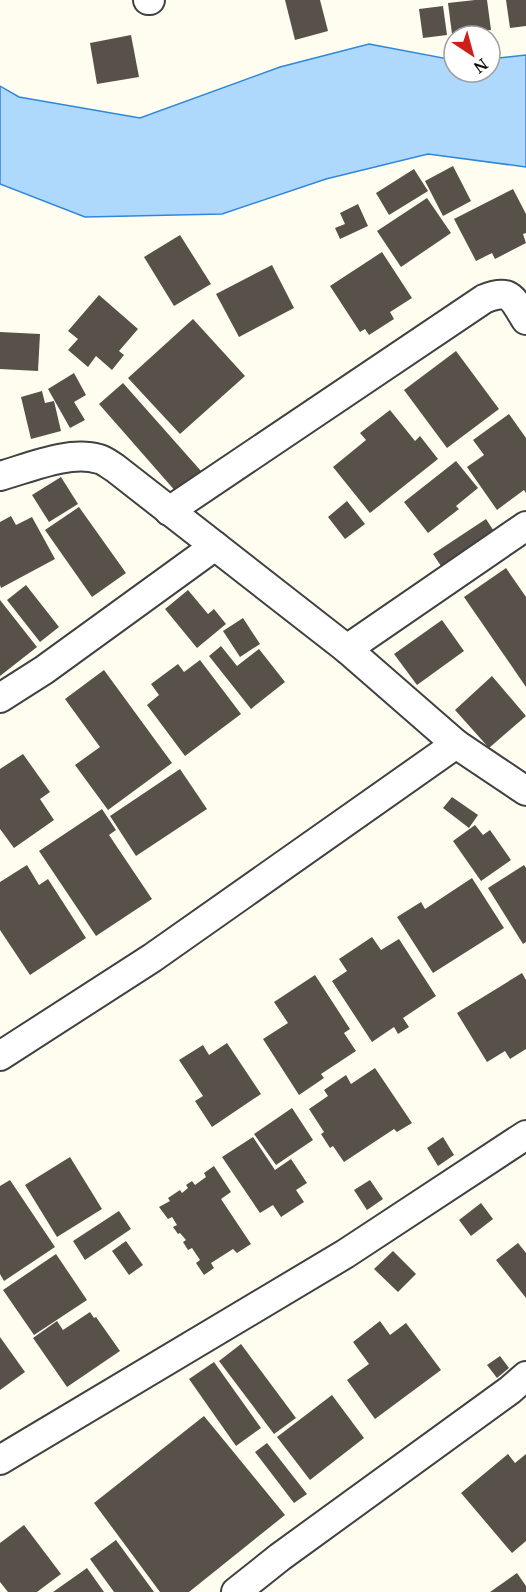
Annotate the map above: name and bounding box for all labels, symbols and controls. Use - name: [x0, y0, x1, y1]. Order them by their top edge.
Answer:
- north arrow: [442, 24, 502, 84]
- text: N: [469, 54, 492, 79]

